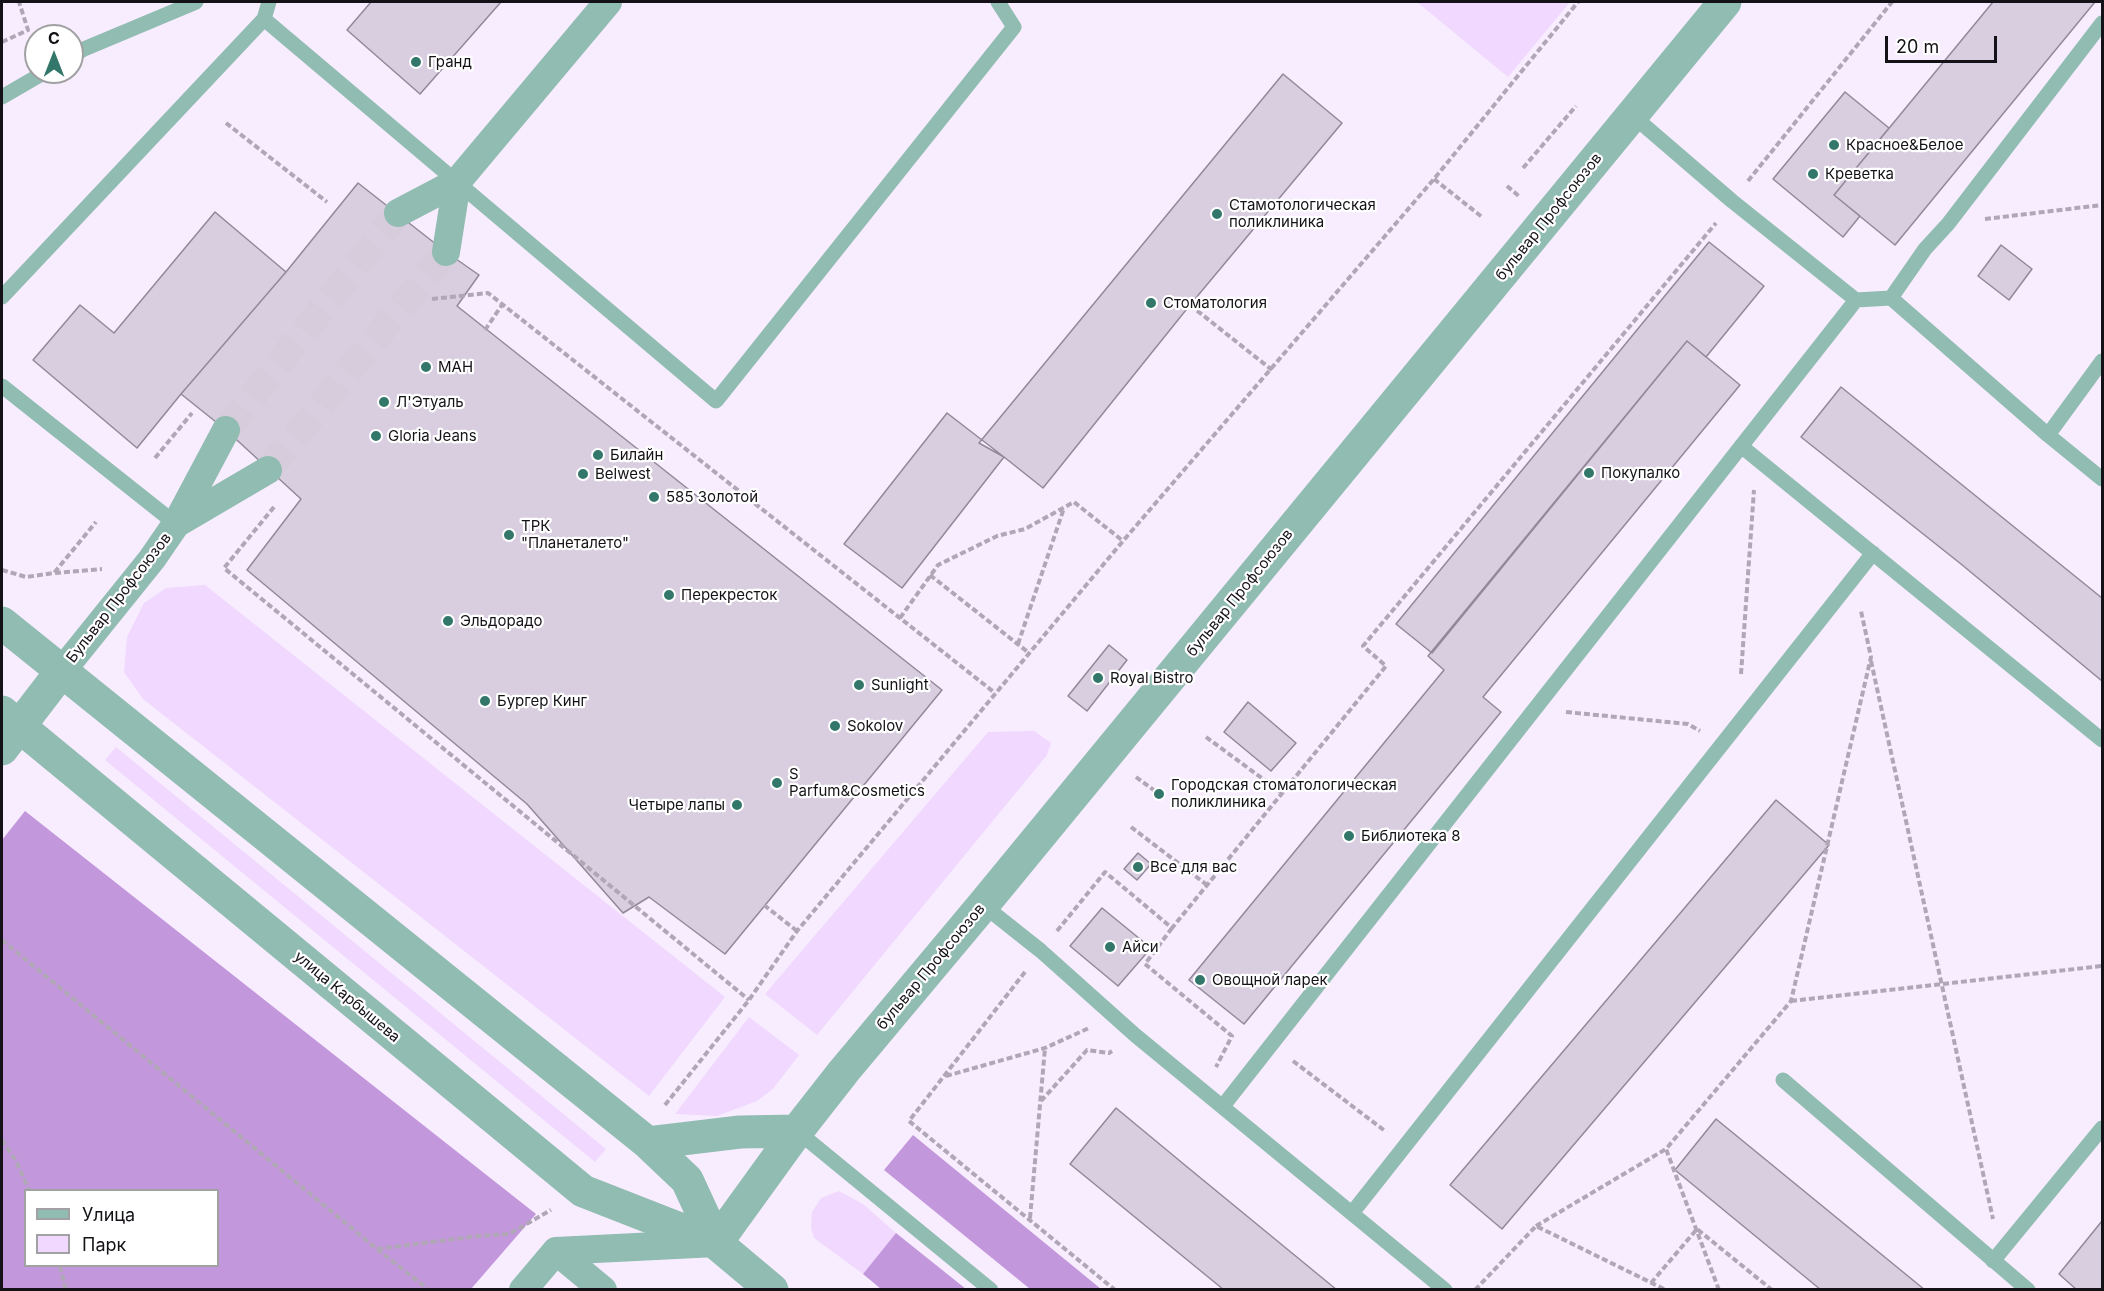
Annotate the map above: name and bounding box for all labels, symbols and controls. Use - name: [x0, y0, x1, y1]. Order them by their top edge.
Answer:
- north arrow: [24, 24, 84, 84]
- scale bar: [1888, 24, 2000, 62]
- text: С: [48, 28, 60, 48]
- text: 20 m: [1896, 36, 1939, 57]
- place label: Гранд: [428, 53, 472, 71]
- marker: Гранд: [409, 55, 423, 69]
- place label: Красное&Белое: [1846, 136, 1963, 154]
- marker: Красное&Белое: [1827, 138, 1841, 152]
- street label: бульвар Профсоюзов: [1492, 150, 1606, 284]
- place label: Креветка: [1825, 165, 1894, 183]
- marker: Креветка: [1806, 167, 1820, 181]
- place label: Стамотологическая поликлиника: [1229, 196, 1376, 231]
- marker: Стамотологическая поликлиника: [1210, 207, 1224, 221]
- place label: Стоматология: [1163, 294, 1267, 312]
- marker: Стоматология: [1144, 296, 1158, 310]
- place label: МАН: [438, 358, 473, 376]
- marker: МАН: [419, 360, 433, 374]
- place label: Л'Этуаль: [396, 393, 464, 411]
- marker: Л'Этуаль: [377, 395, 391, 409]
- place label: Gloria Jeans: [388, 427, 477, 445]
- marker: Gloria Jeans: [369, 429, 383, 443]
- place label: Билайн: [610, 446, 663, 464]
- marker: Билайн: [591, 448, 605, 462]
- place label: Покупалко: [1601, 464, 1680, 482]
- place label: Belwest: [595, 465, 651, 483]
- marker: Покупалко: [1582, 466, 1596, 480]
- marker: Belwest: [576, 467, 590, 481]
- place label: 585 Золотой: [666, 488, 758, 506]
- marker: 585 Золотой: [647, 490, 661, 504]
- place label: ТРК "Планеталето": [521, 517, 629, 552]
- street label: бульвар Профсоюзов: [1183, 526, 1297, 660]
- marker: ТРК "Планеталето": [502, 528, 516, 542]
- street label: Бульвар Профсоюзов: [63, 530, 175, 666]
- place label: Перекресток: [681, 586, 777, 604]
- marker: Перекресток: [662, 588, 676, 602]
- place label: Эльдорадо: [460, 612, 543, 630]
- marker: Эльдорадо: [441, 614, 455, 628]
- place label: Royal Bistro: [1110, 669, 1193, 687]
- marker: Royal Bistro: [1091, 671, 1105, 685]
- place label: Sunlight: [871, 676, 929, 694]
- marker: Sunlight: [852, 678, 866, 692]
- place label: Бургер Кинг: [497, 692, 587, 710]
- marker: Бургер Кинг: [478, 694, 492, 708]
- place label: Sokolov: [847, 717, 903, 735]
- marker: Sokolov: [828, 719, 842, 733]
- place label: S Parfum&Cosmetics: [789, 765, 925, 800]
- marker: S Parfum&Cosmetics: [770, 776, 784, 790]
- place label: Городская стоматологическая поликлиника: [1171, 776, 1397, 811]
- marker: Городская стоматологическая поликлиника: [1152, 787, 1166, 801]
- place label: Четыре лапы: [628, 796, 725, 814]
- marker: Четыре лапы: [730, 798, 744, 812]
- place label: Библиотека 8: [1361, 827, 1460, 845]
- marker: Библиотека 8: [1342, 829, 1356, 843]
- place label: Все для вас: [1150, 858, 1237, 876]
- marker: Все для вас: [1131, 860, 1145, 874]
- street label: бульвар Профсоюзов: [873, 900, 989, 1034]
- place label: Айси: [1122, 938, 1159, 956]
- marker: Айси: [1103, 940, 1117, 954]
- street label: улица Карбышева: [290, 948, 404, 1046]
- place label: Овощной ларек: [1212, 971, 1328, 989]
- marker: Овощной ларек: [1193, 973, 1207, 987]
- legend: [24, 1189, 219, 1267]
- text: Улица: [82, 1204, 135, 1225]
- text: Парк: [82, 1234, 126, 1255]

